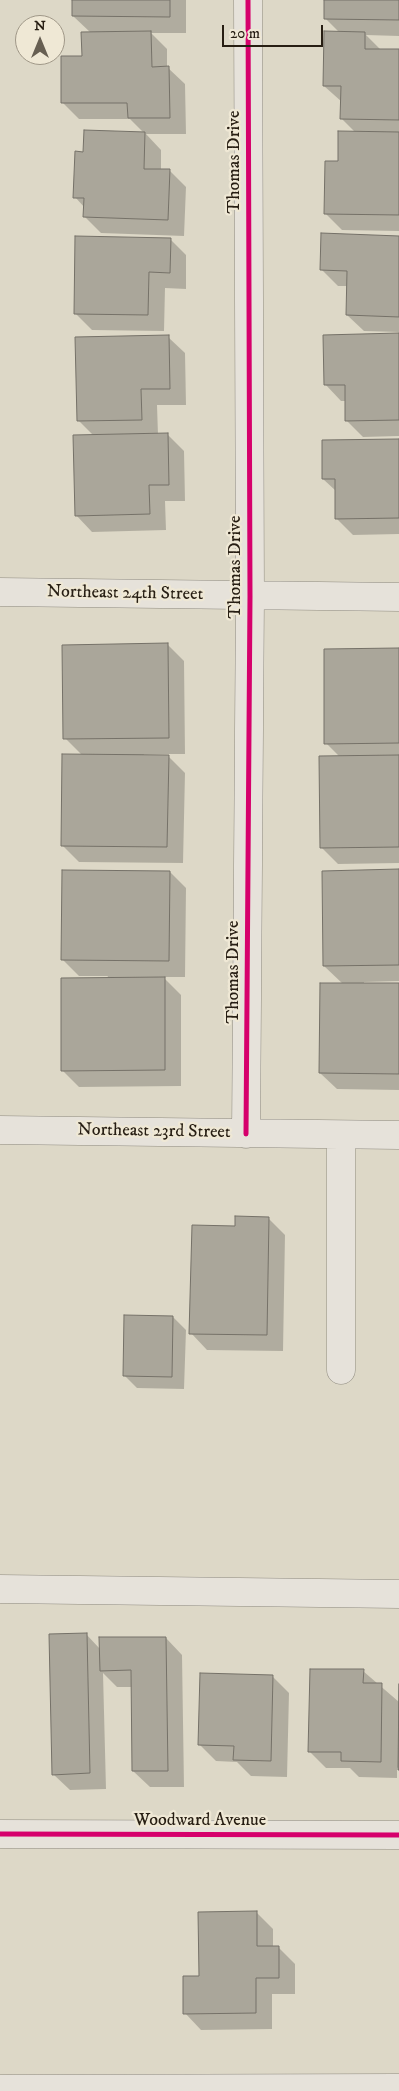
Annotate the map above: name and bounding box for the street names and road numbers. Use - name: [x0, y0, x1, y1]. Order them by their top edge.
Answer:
- street label: Thomas Drive: [224, 111, 246, 213]
- street label: Thomas Drive: [225, 516, 247, 618]
- street label: Northeast 24th Street: [47, 582, 203, 606]
- street label: Thomas Drive: [223, 921, 245, 1023]
- street label: Northeast 23rd Street: [77, 1120, 231, 1144]
- street label: Woodward Avenue: [134, 1810, 266, 1832]

